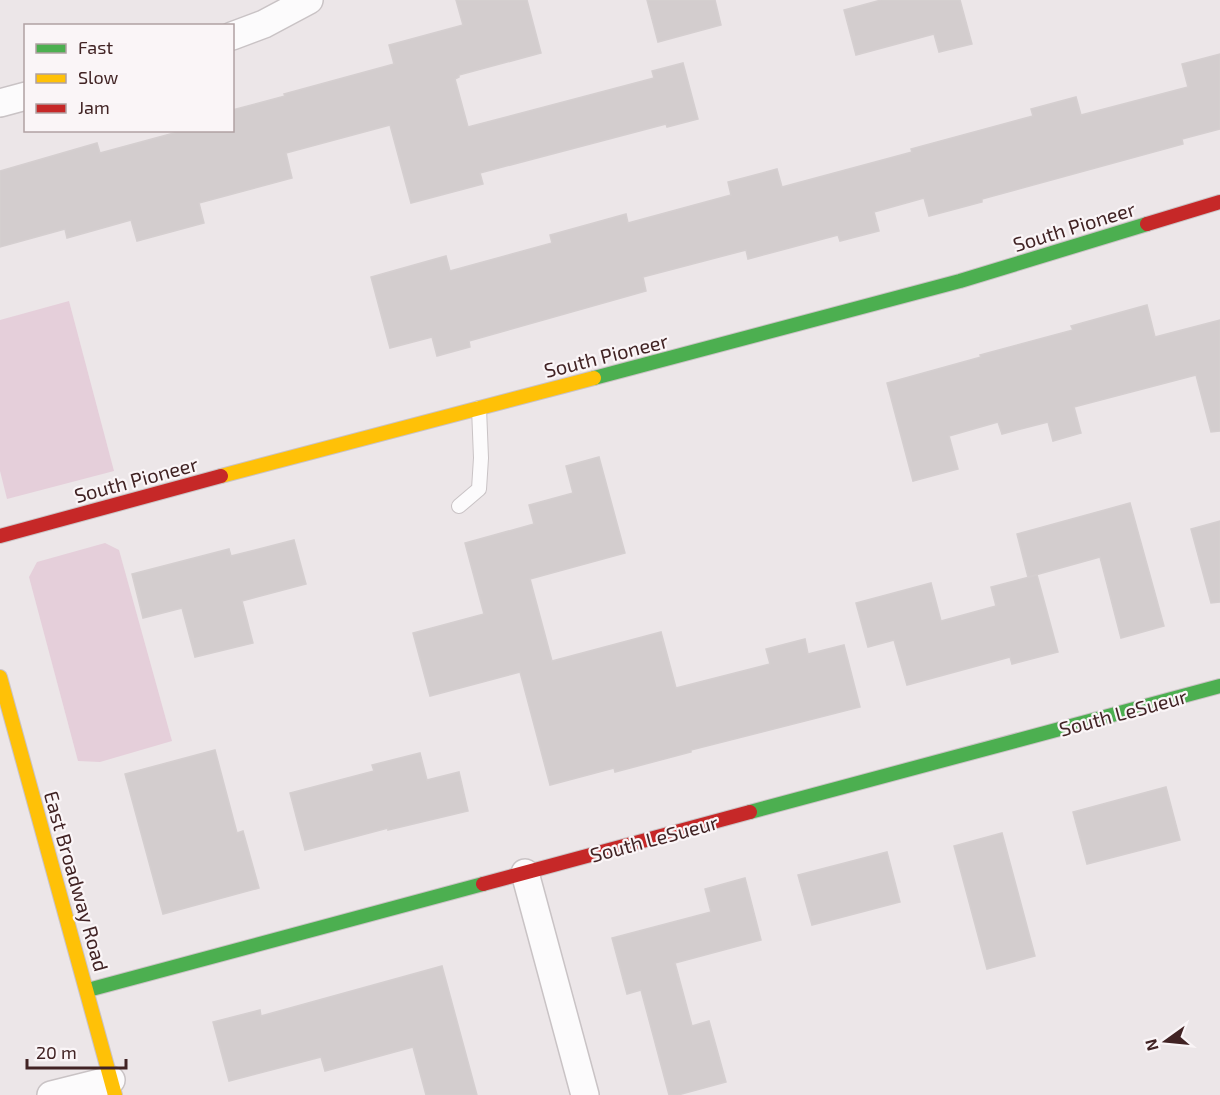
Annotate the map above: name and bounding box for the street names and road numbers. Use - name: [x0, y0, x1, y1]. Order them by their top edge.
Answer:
- street label: South Pioneer: [1010, 196, 1138, 256]
- street label: South Pioneer: [542, 328, 670, 382]
- street label: South Pioneer: [72, 451, 200, 507]
- street label: South LeSueur: [1056, 683, 1190, 741]
- street label: East Broadway Road: [40, 788, 114, 974]
- street label: South LeSueur: [587, 809, 721, 867]

